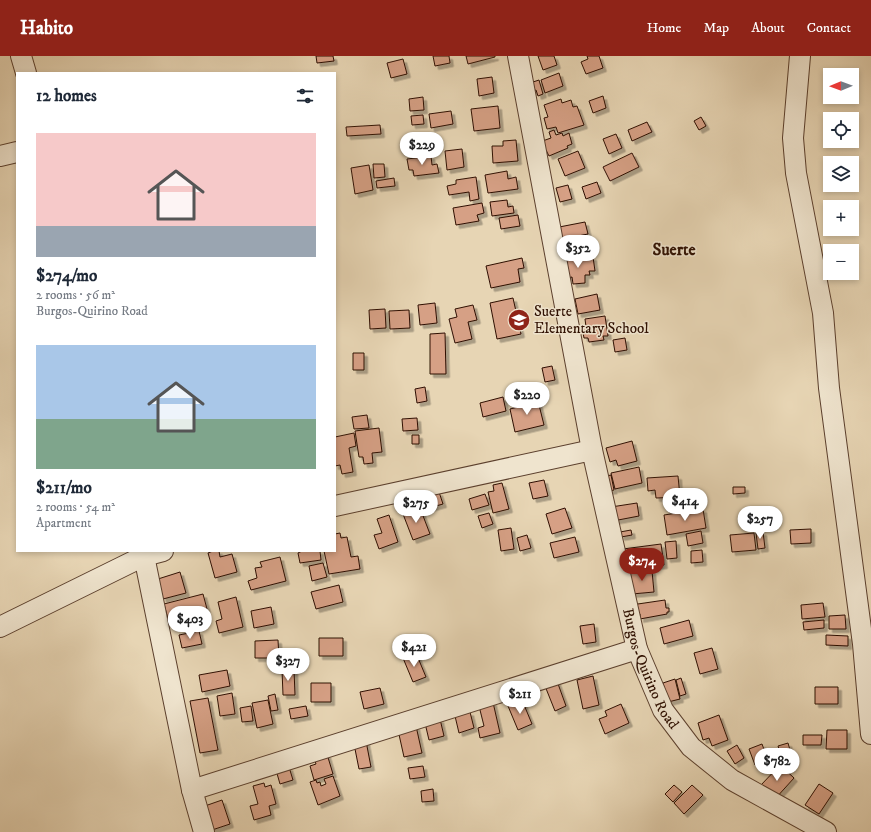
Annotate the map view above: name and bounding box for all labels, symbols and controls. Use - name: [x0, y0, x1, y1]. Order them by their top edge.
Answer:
- text: Habito: [20, 17, 73, 40]
- text: Home: [647, 19, 681, 37]
- text: Map: [703, 19, 729, 37]
- text: About: [751, 19, 785, 37]
- text: Contact: [807, 19, 851, 37]
- north arrow: [823, 68, 859, 104]
- map controls: [823, 68, 859, 280]
- text: 12 homes: [36, 85, 97, 107]
- icon: filters: [294, 85, 316, 107]
- button: locate: [823, 112, 859, 148]
- pin: $229: [398, 132, 446, 166]
- text: $229: [409, 137, 435, 153]
- button: layers: [823, 156, 859, 192]
- icon: home: [140, 159, 212, 231]
- button: +: [823, 200, 859, 236]
- pin: $352: [554, 235, 602, 269]
- district label: Suerte: [653, 239, 695, 261]
- text: $352: [566, 240, 590, 256]
- button: −: [823, 244, 859, 280]
- text: $274/mo: [36, 265, 97, 287]
- text: 2 rooms · 56 m²: [36, 287, 115, 303]
- place label: Suerte Elementary School: [534, 302, 649, 338]
- text: Burgos-Quirino Road: [36, 303, 148, 319]
- school or university icon: Suerte Elementary School: [506, 307, 532, 333]
- icon: home: [140, 371, 212, 443]
- pin: $220: [503, 382, 551, 416]
- text: $220: [514, 387, 540, 403]
- text: $211/mo: [36, 477, 92, 499]
- pin: $414: [661, 488, 709, 522]
- pin: $275: [392, 490, 440, 524]
- text: $414: [672, 493, 698, 509]
- text: $275: [403, 495, 429, 511]
- text: 2 rooms · 54 m²: [36, 499, 115, 515]
- pin: $257: [736, 506, 784, 540]
- text: $257: [747, 511, 773, 527]
- text: Apartment: [36, 515, 91, 531]
- pin: $274: [618, 548, 666, 582]
- text: $274: [628, 553, 656, 569]
- pin: $403: [166, 606, 214, 640]
- street label: Burgos-Quirino Road: [619, 606, 684, 733]
- text: $403: [177, 611, 203, 627]
- pin: $421: [390, 634, 438, 668]
- text: $421: [401, 639, 427, 655]
- pin: $327: [264, 648, 312, 682]
- text: $327: [276, 653, 300, 669]
- pin: $211: [496, 681, 544, 715]
- text: $211: [508, 686, 532, 702]
- pin: $782: [753, 748, 801, 782]
- text: $782: [764, 753, 790, 769]

